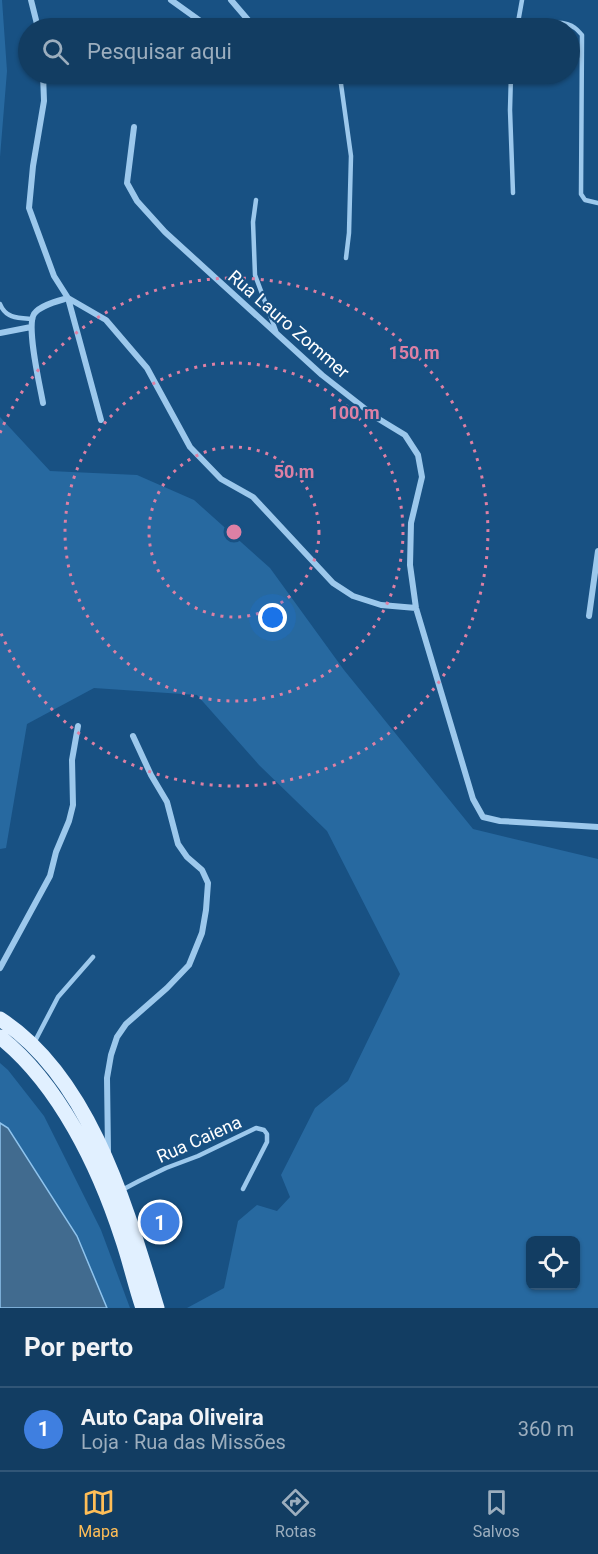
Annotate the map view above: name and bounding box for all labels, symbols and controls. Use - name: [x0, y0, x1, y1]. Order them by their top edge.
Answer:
- search box: [18, 18, 580, 84]
- icon: search: [39, 35, 72, 68]
- text: Pesquisar aqui: [87, 39, 232, 64]
- street label: Rua Lauro Zommer: [224, 266, 354, 382]
- text: 150 m: [388, 342, 440, 363]
- text: 100 m: [328, 402, 380, 423]
- text: 50 m: [274, 461, 314, 482]
- centre of rings: [224, 522, 244, 542]
- your location: [258, 603, 287, 632]
- street label: Rua Caiena: [153, 1111, 245, 1167]
- pin: 1: [140, 1200, 180, 1244]
- map controls: [526, 1236, 580, 1290]
- button: locate: [526, 1236, 580, 1290]
- text: Por perto: [24, 1332, 133, 1362]
- text: Auto Capa Oliveira: [81, 1405, 264, 1430]
- text: 1: [38, 1417, 49, 1441]
- text: 360 m: [518, 1417, 574, 1441]
- text: Loja · Rua das Missões: [81, 1430, 286, 1454]
- tab: Mapa: [78, 1486, 119, 1541]
- tab: Rotas: [275, 1486, 316, 1541]
- tab: Salvos: [473, 1486, 520, 1541]

